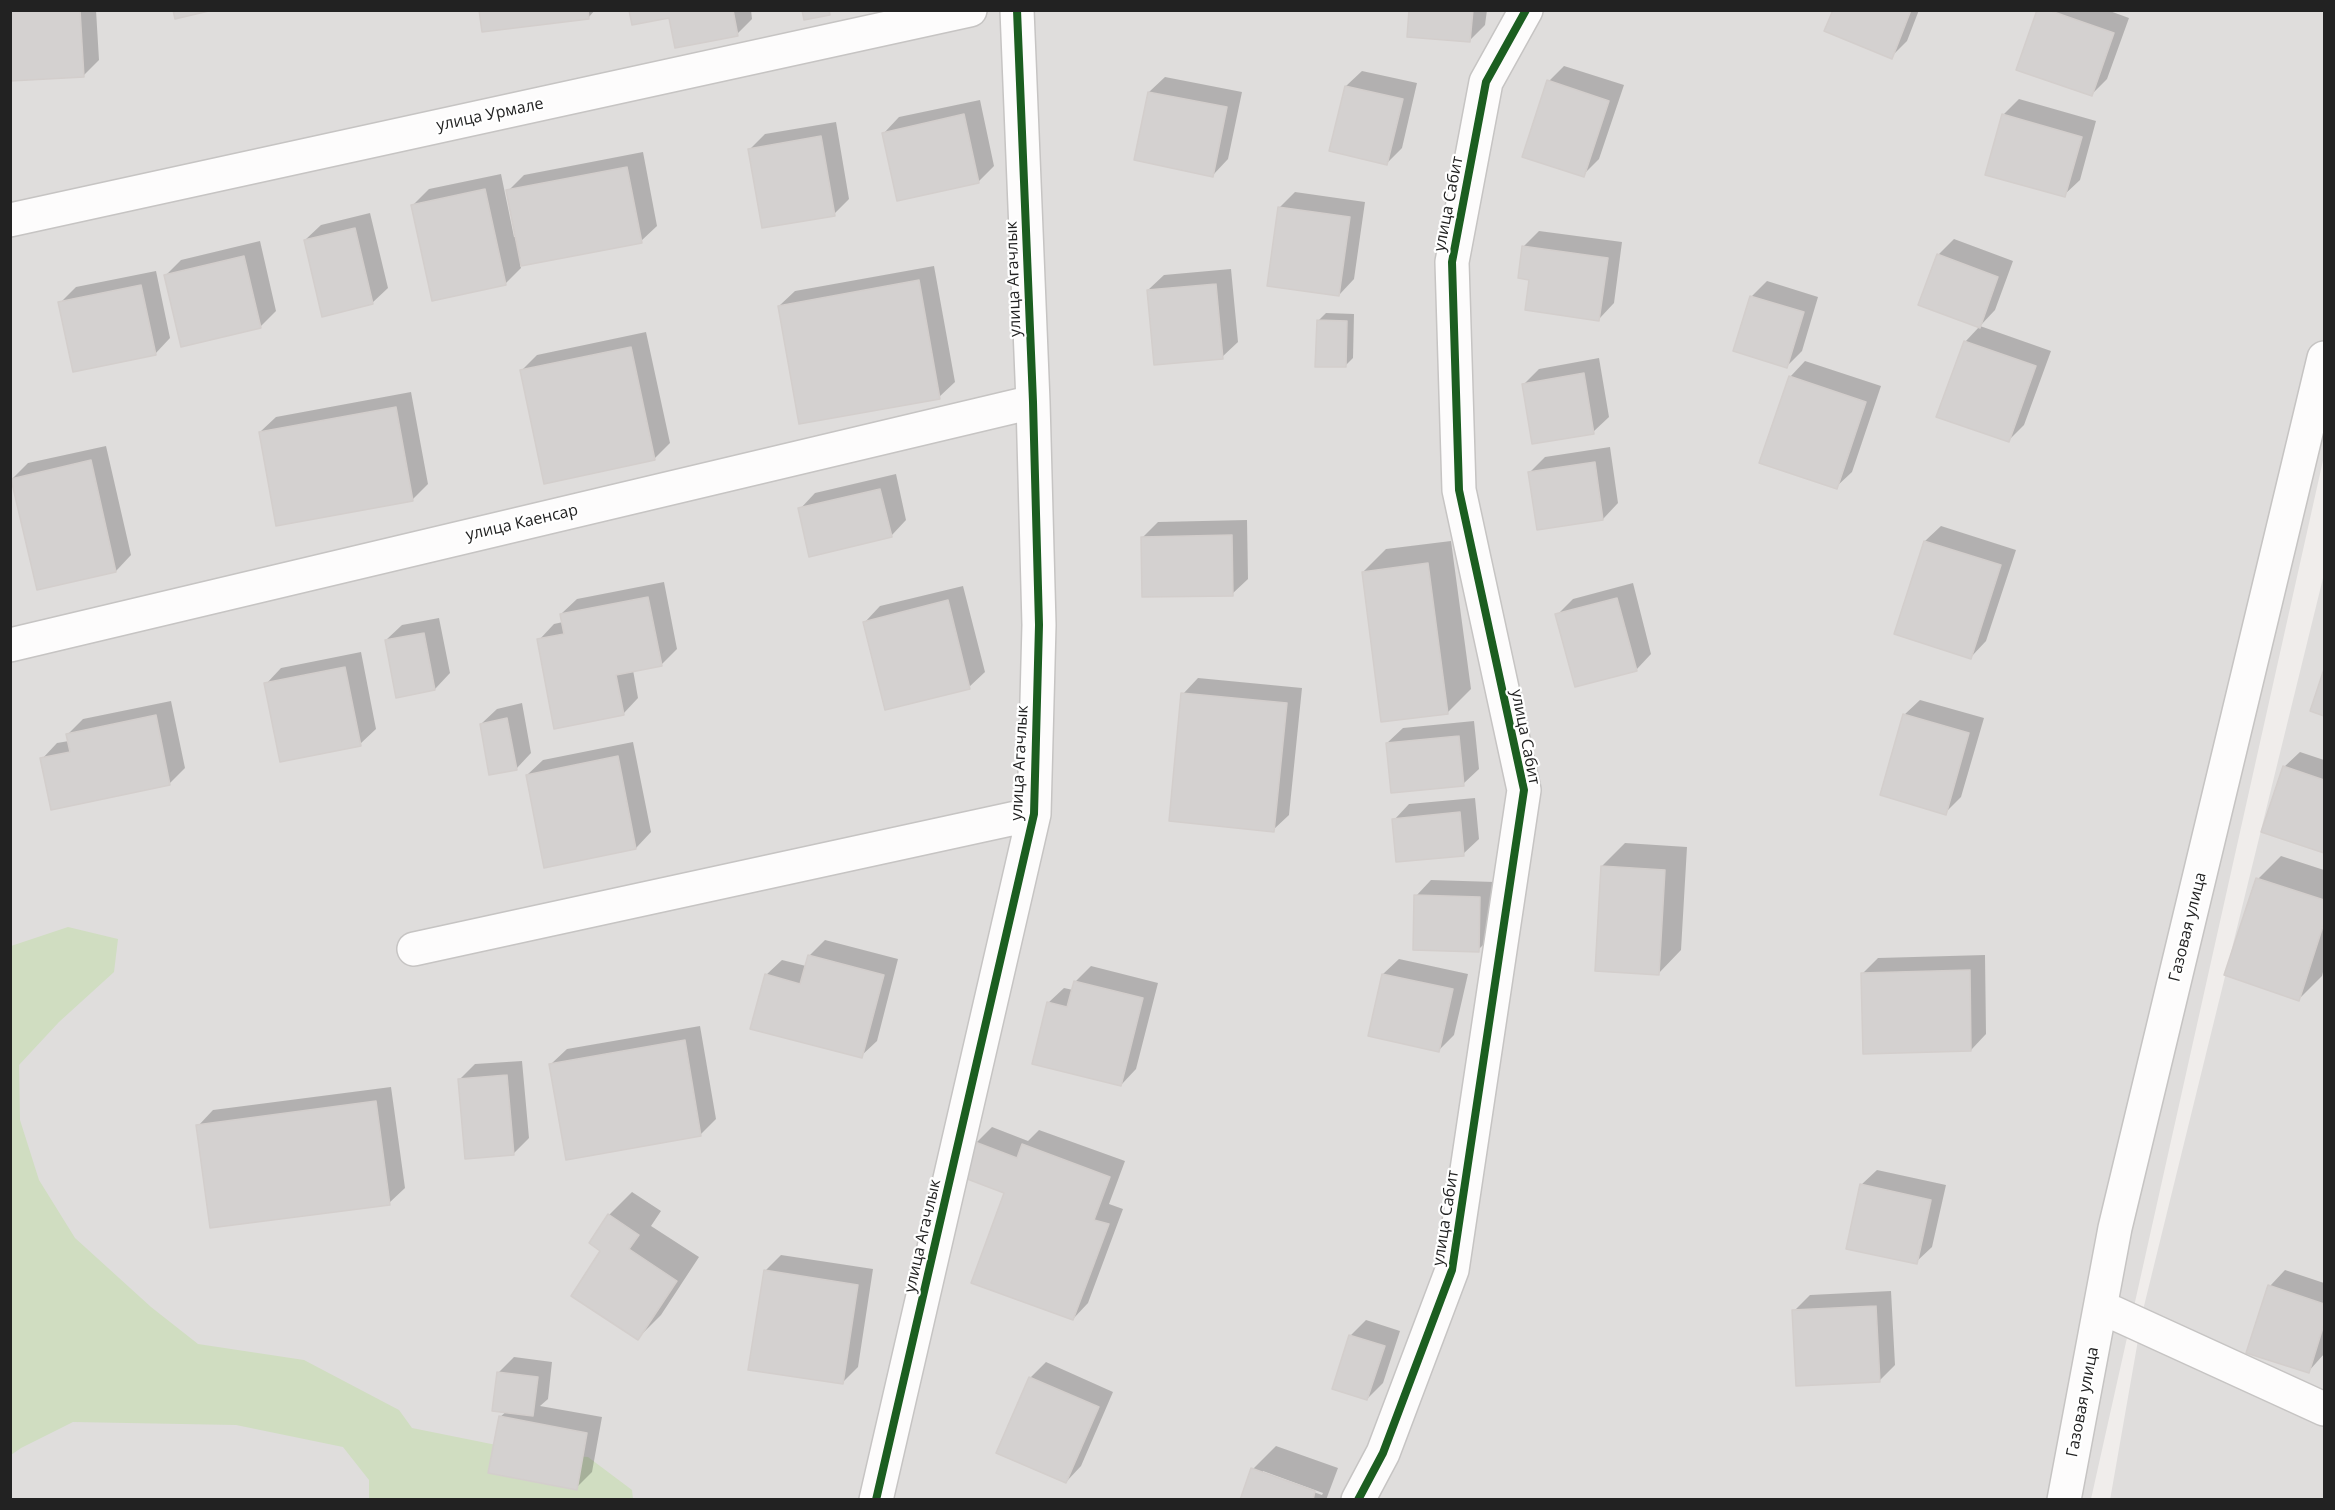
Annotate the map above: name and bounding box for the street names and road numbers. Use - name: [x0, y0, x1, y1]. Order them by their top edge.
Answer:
- street label: улица Урмале: [435, 94, 545, 136]
- street label: улица Сабит: [1430, 155, 1468, 253]
- street label: улица Агачлык: [1002, 221, 1026, 337]
- street label: улица Каенсар: [464, 501, 580, 545]
- street label: улица Сабит: [1506, 688, 1544, 786]
- street label: улица Агачлык: [1007, 705, 1033, 821]
- street label: Газовая улица: [2165, 870, 2211, 984]
- street label: улица Сабит: [1429, 1169, 1463, 1267]
- street label: улица Агачлык: [901, 1177, 945, 1295]
- street label: Газовая улица: [2063, 1345, 2103, 1459]

